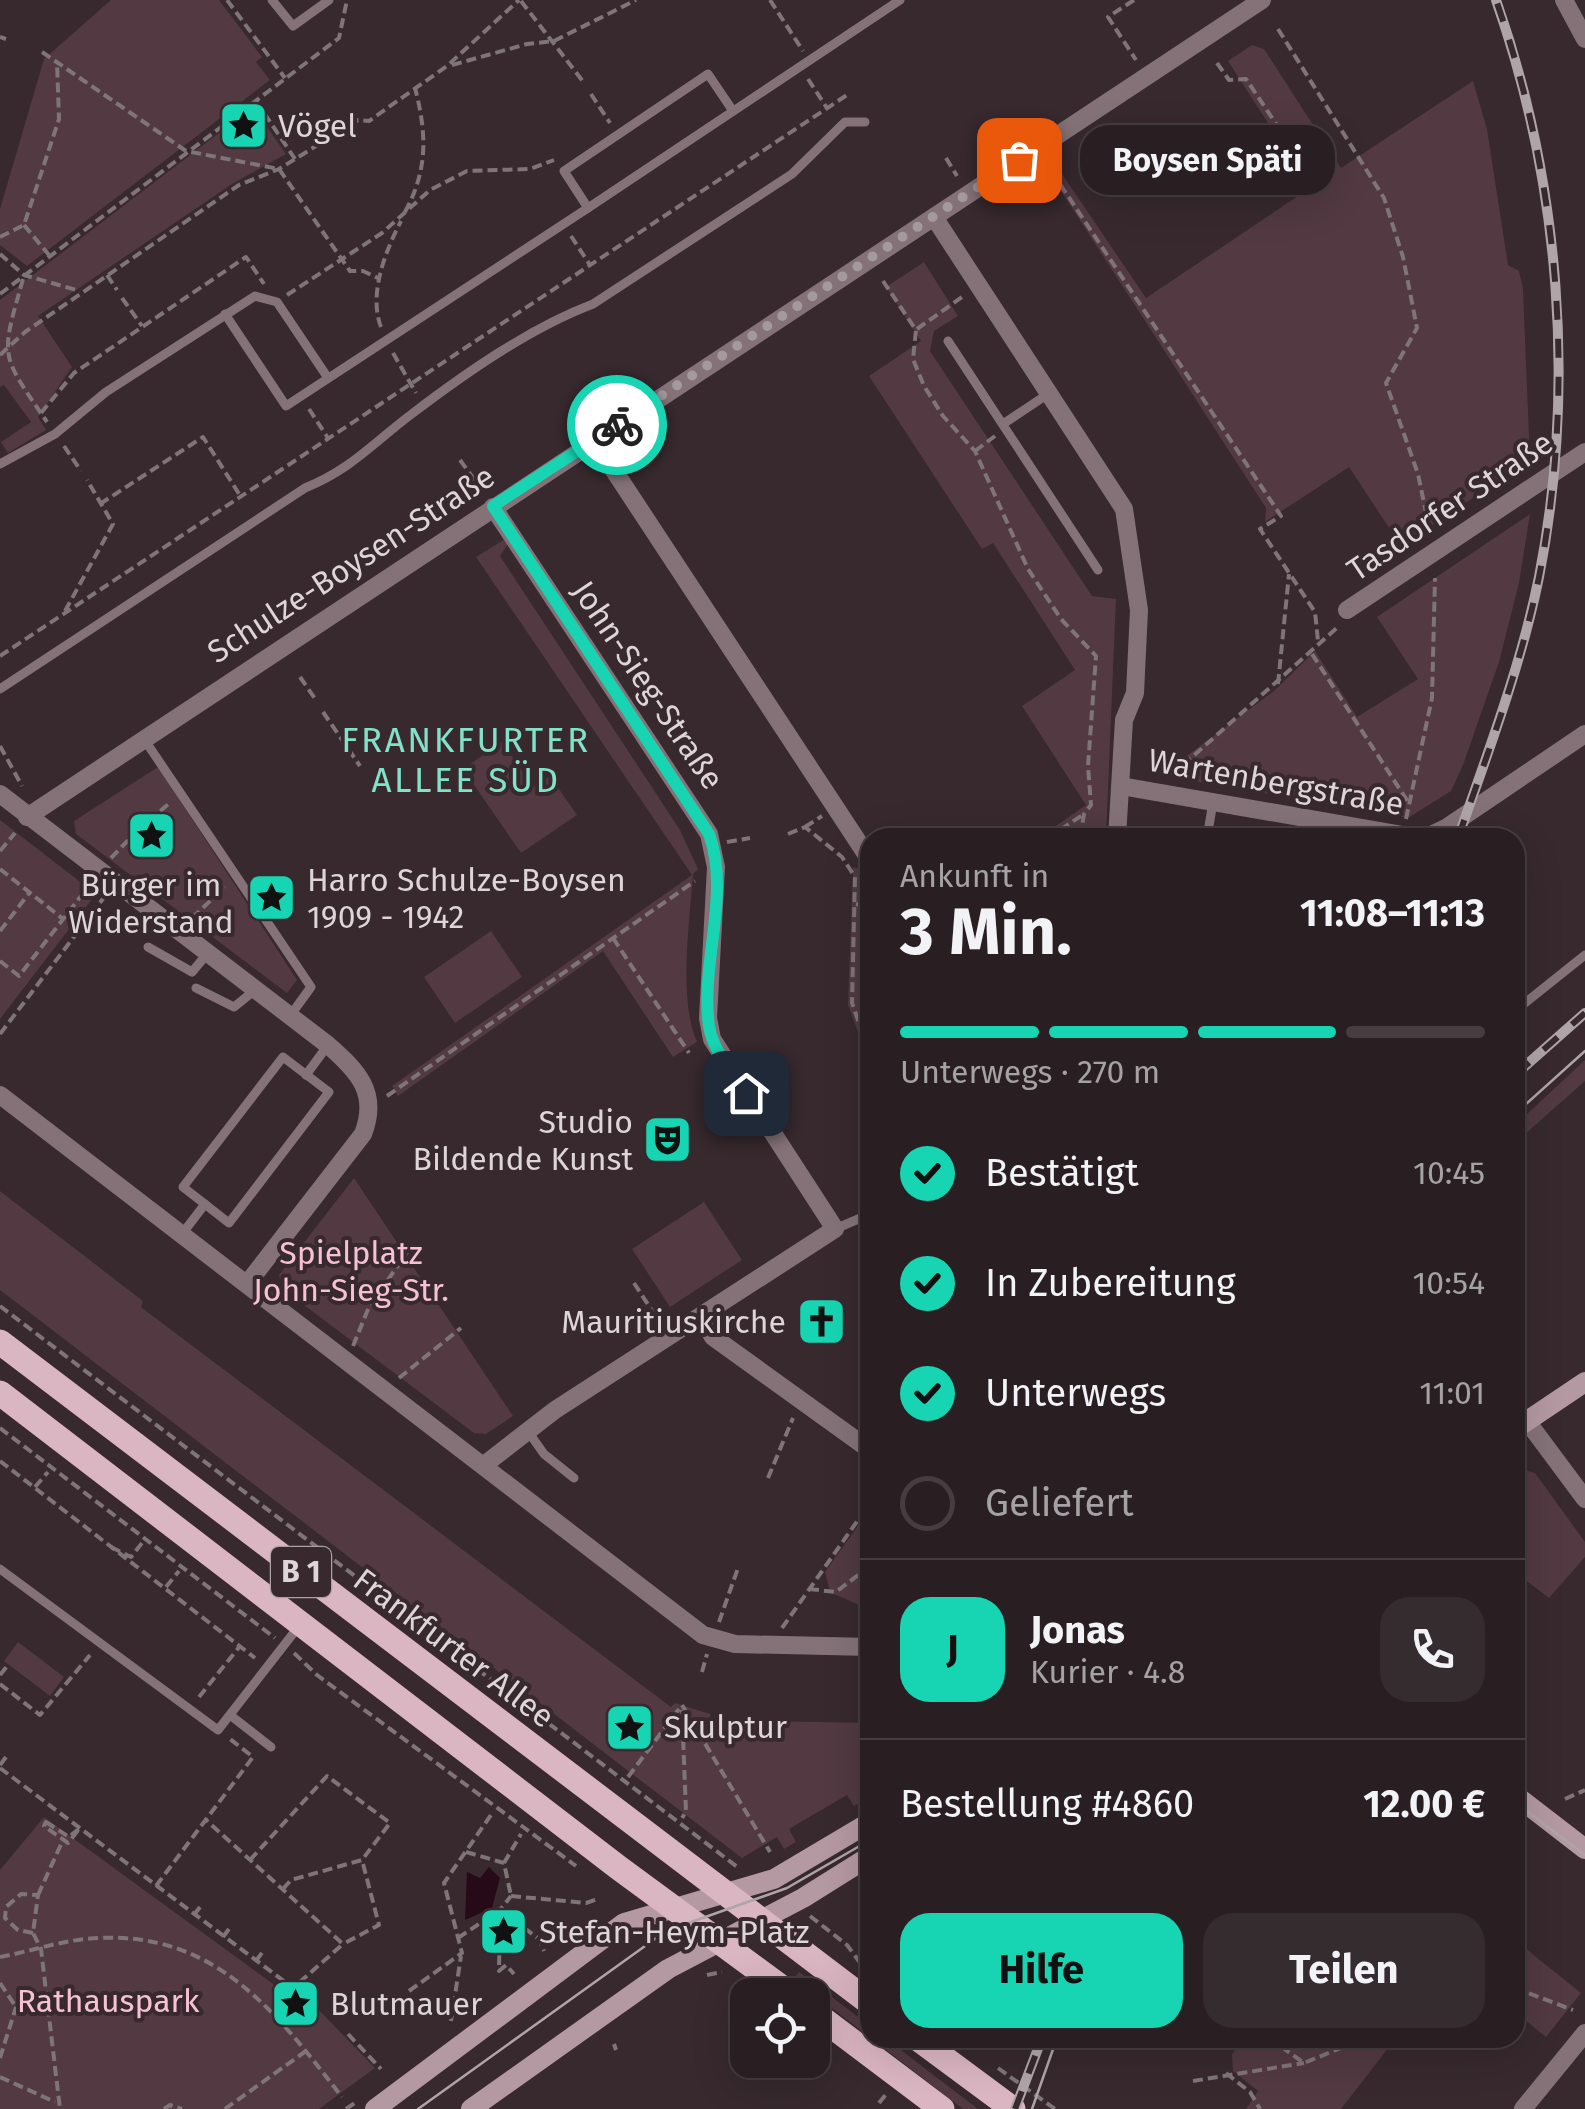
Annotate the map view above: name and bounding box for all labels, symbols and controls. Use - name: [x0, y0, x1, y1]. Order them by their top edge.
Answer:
- place icon: Vögel: [217, 100, 269, 152]
- place label: Vögel: [278, 107, 357, 145]
- pin: [977, 118, 1062, 203]
- callout: Boysen Späti: [1079, 125, 1334, 195]
- icon: bag: [992, 133, 1047, 188]
- text: Boysen Späti: [1113, 141, 1302, 179]
- courier: [567, 375, 667, 475]
- icon: bike: [590, 398, 645, 453]
- street label: Tasdorfer Straße: [1340, 423, 1560, 589]
- street label: Schulze-Boysen-Straße: [200, 457, 502, 671]
- street label: John-Sieg-Straße: [564, 573, 732, 797]
- district label: FRANKFURTER ALLEE SÜD: [341, 719, 591, 801]
- street label: Wartenbergstraße: [1145, 741, 1407, 823]
- place icon: Bürger im Widerstand: [125, 809, 177, 861]
- text: Ankunft in: [900, 857, 1049, 895]
- place label: Harro Schulze-Boysen 1909 - 1942: [307, 861, 626, 936]
- place label: Bürger im Widerstand: [68, 866, 234, 941]
- place icon: Harro Schulze-Boysen 1909 - 1942: [246, 872, 298, 924]
- text: 11:08–11:13: [1300, 890, 1485, 936]
- text: 3 Min.: [900, 893, 1072, 971]
- pin: [704, 1051, 789, 1136]
- text: Unterwegs · 270 m: [900, 1053, 1160, 1091]
- icon: home: [719, 1066, 774, 1121]
- place label: Studio Bildende Kunst: [412, 1103, 633, 1178]
- theatre icon: Studio Bildende Kunst: [642, 1114, 694, 1166]
- icon: check: [900, 1146, 955, 1201]
- text: Bestätigt: [985, 1150, 1139, 1196]
- text: 10:45: [1413, 1154, 1485, 1192]
- park label: Spielplatz John-Sieg-Str.: [253, 1234, 449, 1309]
- icon: check: [900, 1256, 955, 1311]
- text: In Zubereitung: [985, 1260, 1236, 1306]
- text: 10:54: [1412, 1264, 1485, 1302]
- church icon: Mauritiuskirche: [795, 1296, 847, 1348]
- place label: Mauritiuskirche: [561, 1303, 786, 1341]
- icon: check: [900, 1366, 955, 1421]
- text: Unterwegs: [985, 1370, 1166, 1416]
- text: 11:01: [1419, 1374, 1485, 1412]
- text: Geliefert: [985, 1480, 1134, 1526]
- road number: B 1: [271, 1547, 331, 1597]
- street label: Frankfurter Allee: [346, 1560, 562, 1736]
- button: phone: [1380, 1597, 1485, 1702]
- text: Jonas: [1030, 1607, 1125, 1653]
- text: J: [946, 1626, 959, 1672]
- text: Kurier · 4.8: [1030, 1653, 1185, 1691]
- place icon: Skulptur: [603, 1701, 655, 1753]
- place label: Skulptur: [664, 1708, 788, 1746]
- text: Bestellung #4860: [900, 1781, 1194, 1827]
- text: 12.00 €: [1363, 1781, 1485, 1827]
- place icon: Stefan-Heym-Platz: [478, 1906, 530, 1958]
- place label: Stefan-Heym-Platz: [539, 1913, 810, 1951]
- button: Hilfe: [900, 1913, 1183, 2028]
- button: Teilen: [1203, 1913, 1485, 2028]
- place icon: Blutmauer: [269, 1978, 321, 2030]
- map controls: [730, 1978, 830, 2078]
- button: locate: [730, 1978, 830, 2078]
- park label: Rathauspark: [17, 1982, 200, 2020]
- place label: Blutmauer: [330, 1985, 483, 2023]

